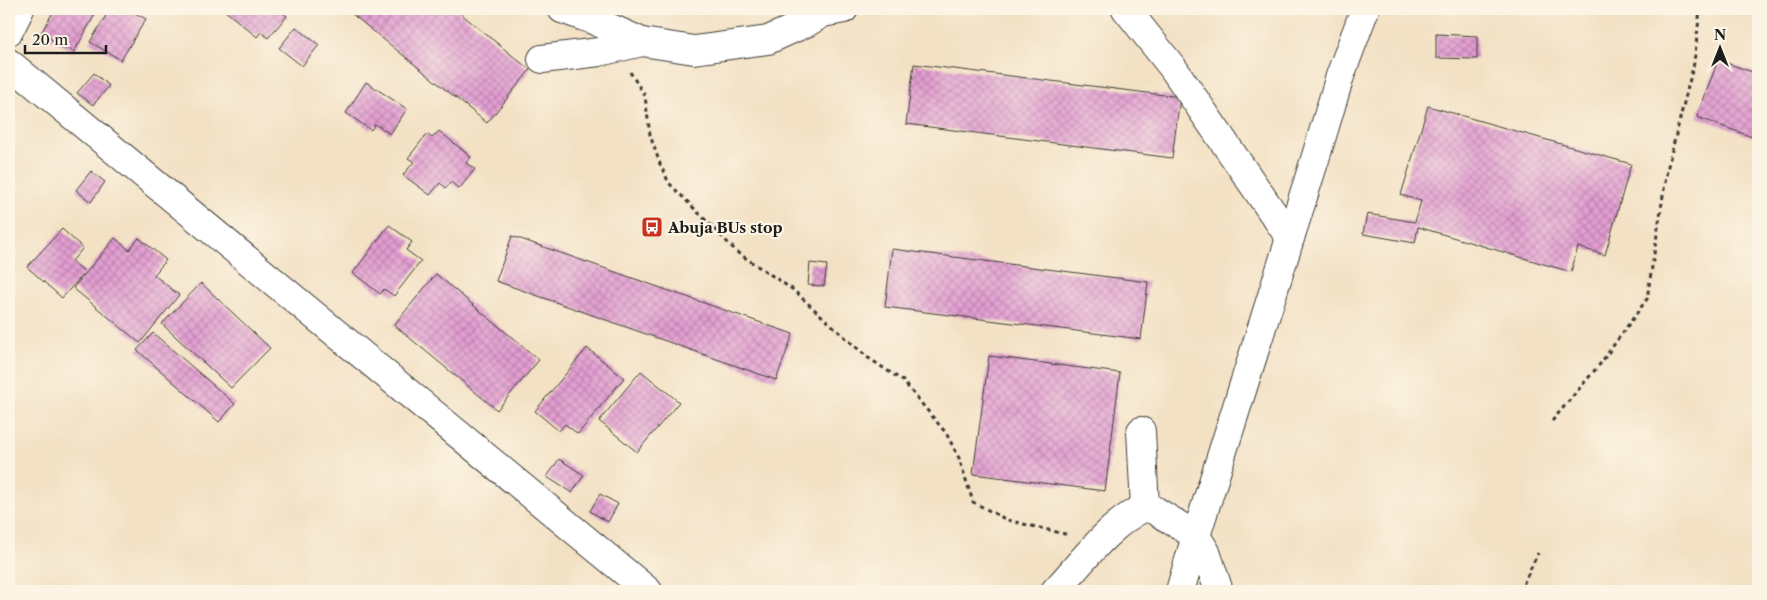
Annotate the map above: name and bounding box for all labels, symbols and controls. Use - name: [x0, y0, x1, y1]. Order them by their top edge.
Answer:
- scale bar: [25, 22, 106, 54]
- north arrow: [1694, 22, 1744, 72]
- text: N: [1714, 26, 1726, 44]
- text: 20 m: [32, 30, 68, 49]
- bus stop icon: Abuja BUs stop: [640, 215, 664, 239]
- place label: Abuja BUs stop: [667, 218, 783, 237]

